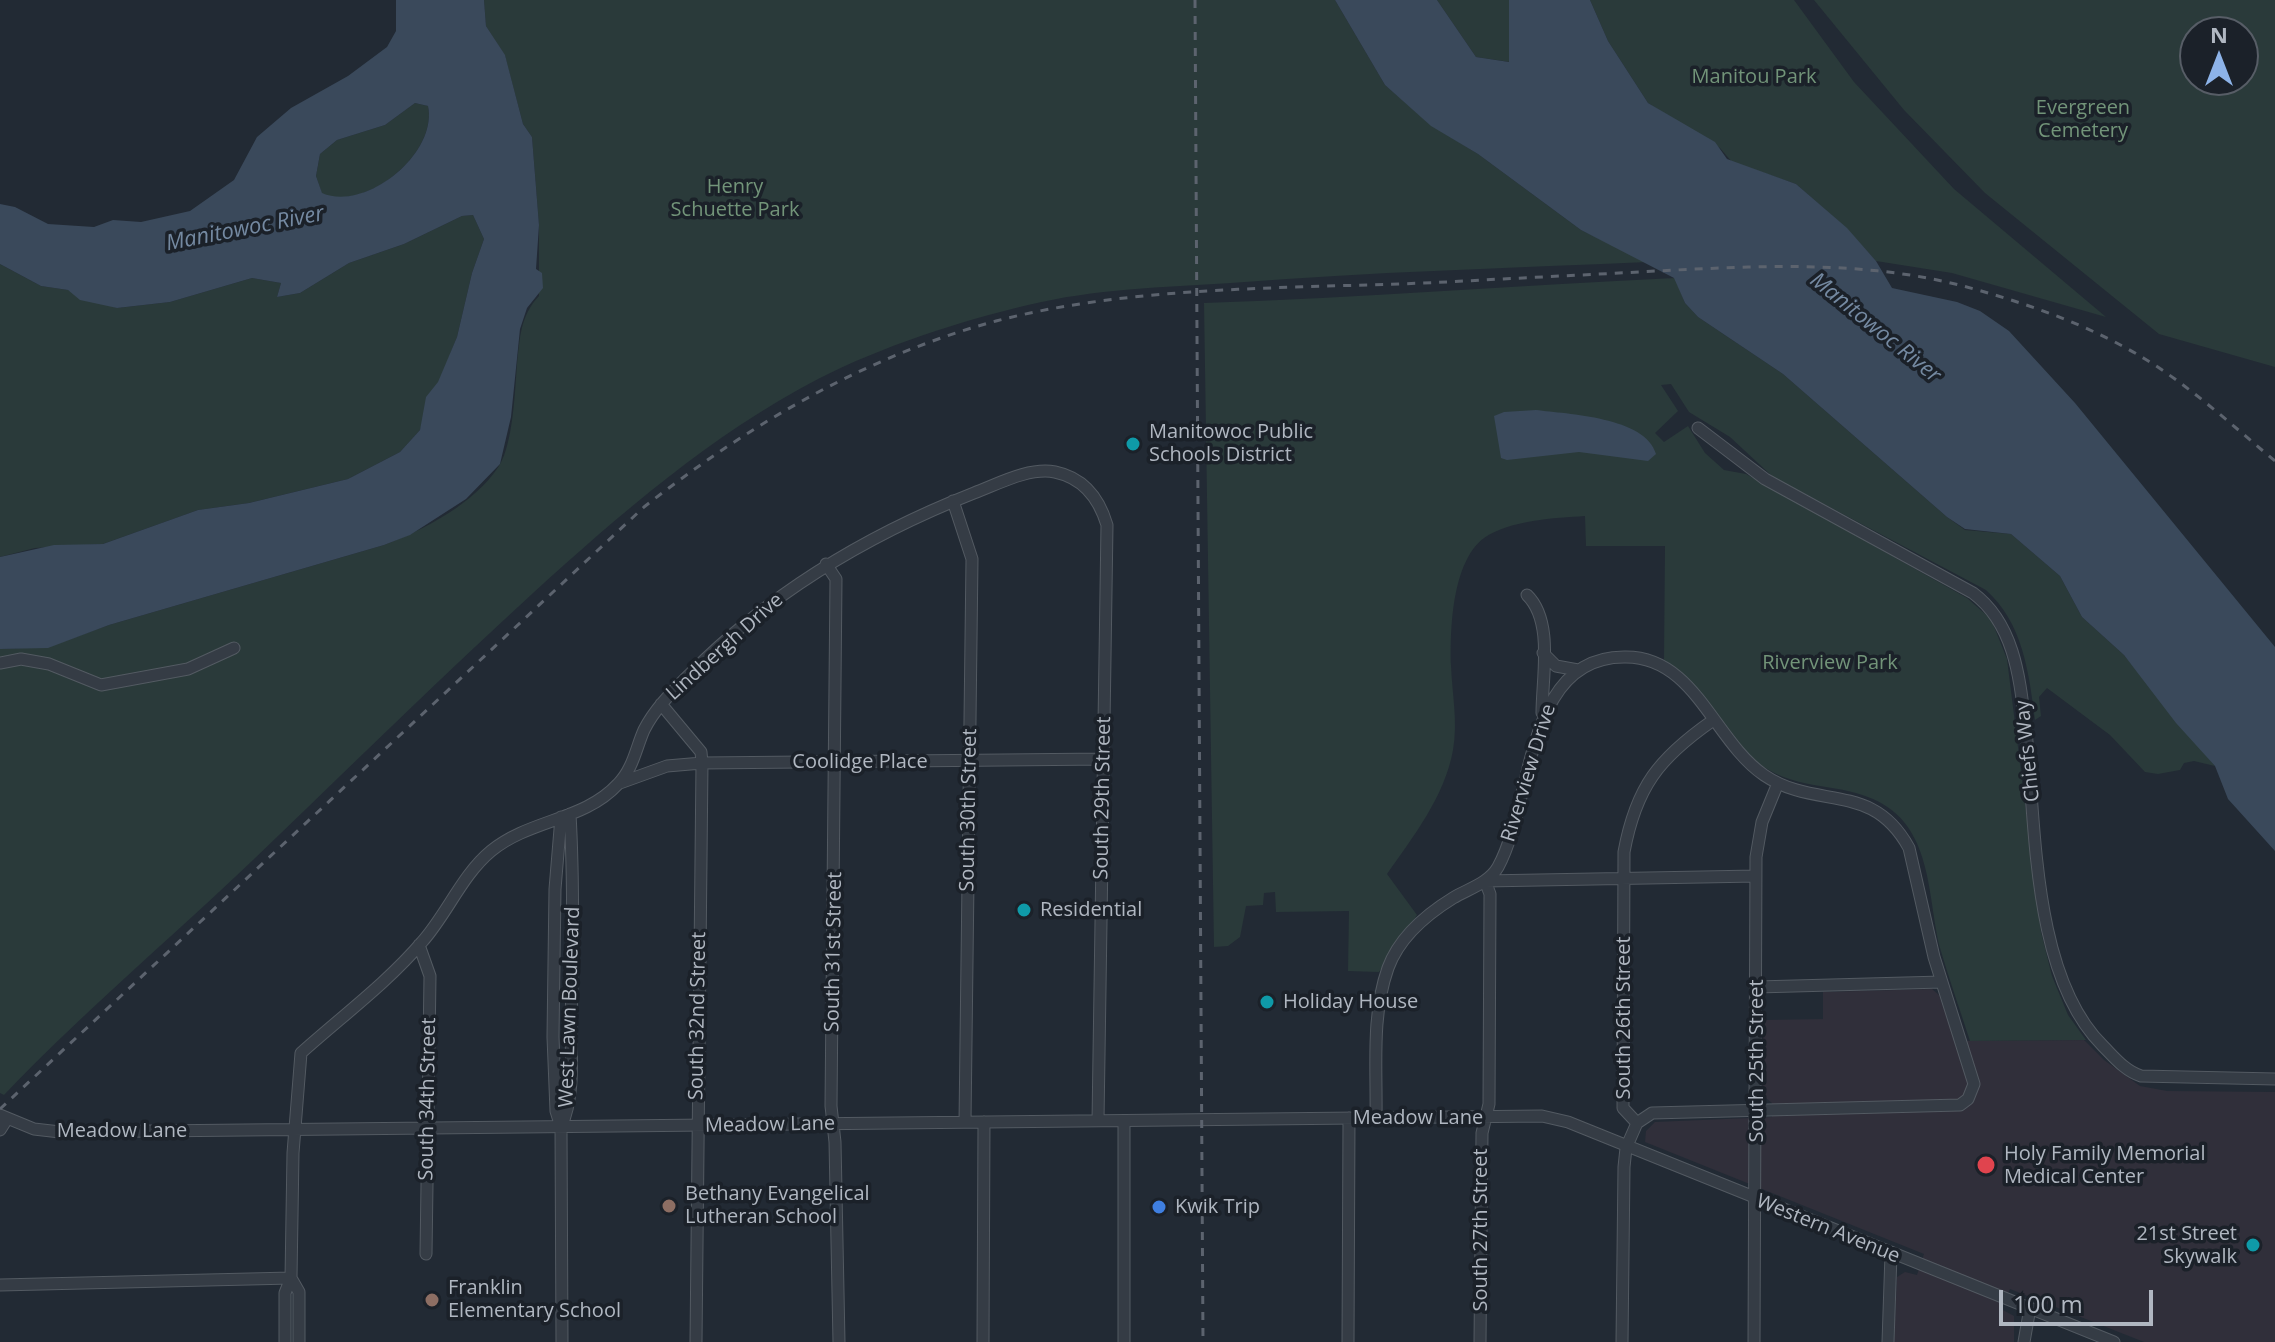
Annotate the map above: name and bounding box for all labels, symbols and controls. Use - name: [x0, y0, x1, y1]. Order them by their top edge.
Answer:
- north arrow: [2179, 16, 2259, 96]
- text: N: [2210, 19, 2228, 49]
- park label: Manitou Park: [1692, 65, 1816, 89]
- park label: Evergreen Cemetery: [2036, 96, 2130, 143]
- park label: Henry Schuette Park: [671, 175, 799, 222]
- water label: Manitowoc River: [164, 201, 326, 257]
- water label: Manitowoc River: [1804, 267, 1946, 389]
- place label: Manitowoc Public Schools District: [1149, 420, 1313, 467]
- marker: Manitowoc Public Schools District: [1124, 435, 1142, 453]
- street label: Lindbergh Drive: [662, 588, 788, 706]
- park label: Riverview Park: [1762, 651, 1898, 675]
- street label: Chiefs Way: [2011, 699, 2045, 803]
- street label: Riverview Drive: [1497, 701, 1561, 845]
- street label: South 29th Street: [1090, 716, 1116, 880]
- street label: South 30th Street: [956, 728, 982, 892]
- street label: Coolidge Place: [792, 750, 928, 774]
- street label: South 31st Street: [821, 872, 847, 1032]
- place label: Residential: [1040, 898, 1142, 922]
- marker: Residential: [1015, 901, 1033, 919]
- street label: West Lawn Boulevard: [554, 906, 586, 1108]
- street label: South 32nd Street: [685, 932, 711, 1100]
- street label: South 26th Street: [1612, 936, 1636, 1100]
- street label: South 25th Street: [1745, 979, 1769, 1143]
- place label: Holiday House: [1283, 990, 1418, 1014]
- marker: Holiday House: [1258, 993, 1276, 1011]
- street label: South 34th Street: [415, 1017, 441, 1181]
- street label: Meadow Lane: [1353, 1106, 1483, 1130]
- street label: Meadow Lane: [705, 1112, 835, 1138]
- street label: Meadow Lane: [57, 1119, 187, 1143]
- place label: Holy Family Memorial Medical Center: [2004, 1142, 2205, 1189]
- street label: South 27th Street: [1469, 1148, 1493, 1312]
- marker: Holy Family Memorial Medical Center: [1975, 1154, 1997, 1176]
- place label: Bethany Evangelical Lutheran School: [685, 1182, 870, 1229]
- street label: Western Avenue: [1753, 1189, 1903, 1269]
- place label: Kwik Trip: [1175, 1195, 1260, 1219]
- marker: Bethany Evangelical Lutheran School: [660, 1197, 678, 1215]
- marker: Kwik Trip: [1150, 1198, 1168, 1216]
- place label: 21st Street Skywalk: [2136, 1222, 2237, 1269]
- marker: 21st Street Skywalk: [2244, 1236, 2262, 1254]
- scale bar: [2003, 1274, 2157, 1324]
- place label: Franklin Elementary School: [448, 1276, 621, 1323]
- text: 100 m: [2013, 1287, 2083, 1320]
- marker: Franklin Elementary School: [423, 1291, 441, 1309]

